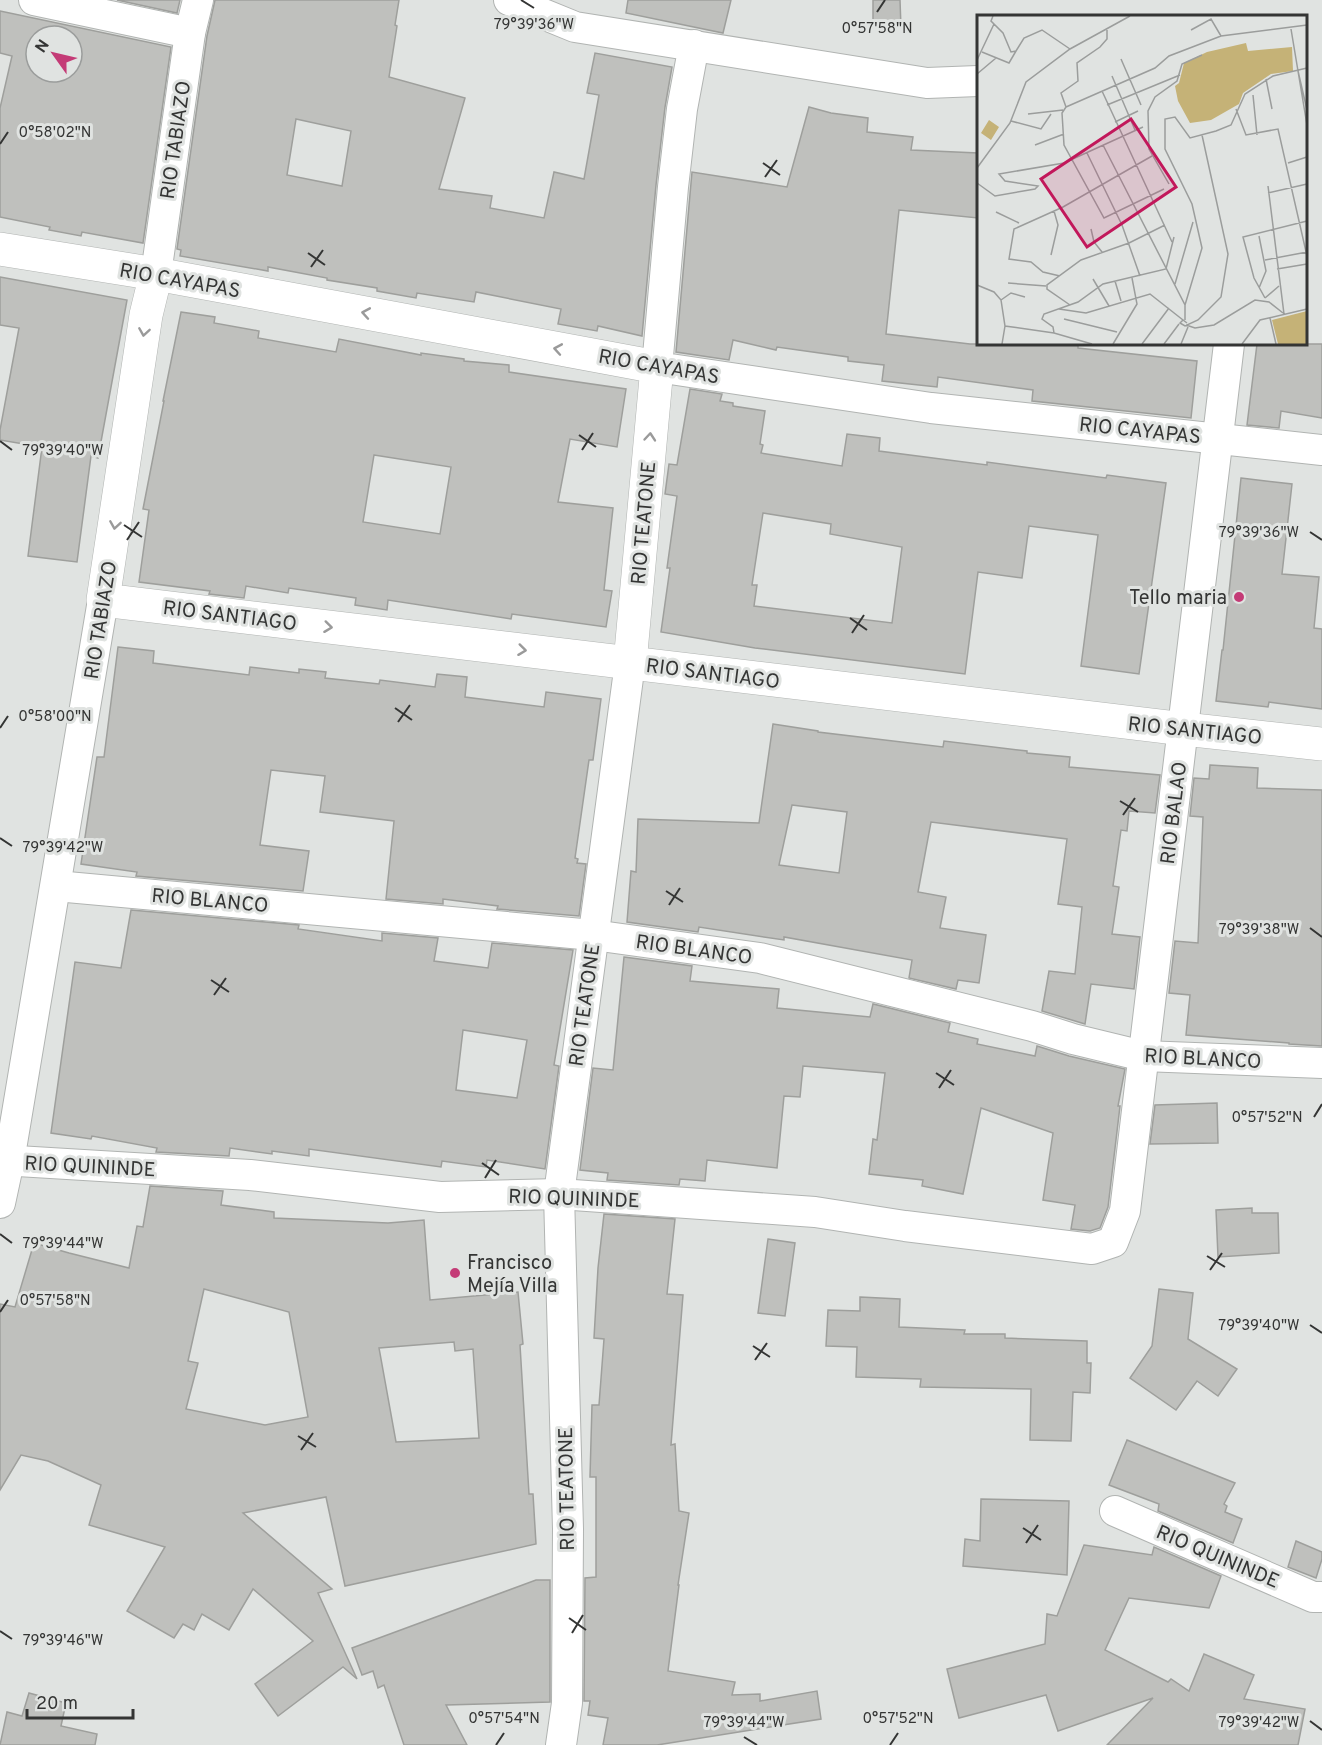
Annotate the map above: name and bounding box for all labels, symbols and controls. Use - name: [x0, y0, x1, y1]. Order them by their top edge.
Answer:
- inset map: [977, 15, 1307, 345]
- text: 79°39'36"W: [494, 16, 574, 35]
- text: 0°57'58"N: [841, 20, 913, 39]
- north arrow: [24, 24, 84, 84]
- text: N: [32, 36, 55, 57]
- street label: RIO TABIAZO: [156, 79, 198, 201]
- text: 0°58'02"N: [19, 124, 91, 143]
- street label: RIO CAYAPAS: [117, 259, 242, 305]
- one-way arrow: [362, 307, 372, 320]
- one-way arrow: [138, 326, 151, 336]
- one-way arrow: [553, 343, 563, 356]
- street label: RIO CAYAPAS: [596, 345, 721, 391]
- street label: RIO CAYAPAS: [1078, 413, 1202, 451]
- one-way arrow: [644, 433, 657, 442]
- text: 79°39'40"W: [22, 442, 104, 461]
- street label: RIO TEATONE: [627, 460, 663, 586]
- one-way arrow: [109, 520, 121, 529]
- text: 79°39'36"W: [1219, 524, 1299, 543]
- street label: RIO TABIAZO: [80, 559, 124, 681]
- place label: Tello maria: [1129, 586, 1227, 612]
- marker: Tello maria: [1232, 590, 1246, 604]
- street label: RIO SANTIAGO: [161, 596, 298, 638]
- one-way arrow: [324, 620, 333, 633]
- one-way arrow: [517, 643, 526, 656]
- street label: RIO SANTIAGO: [644, 654, 781, 696]
- text: 0°58'00"N: [18, 708, 92, 727]
- street label: RIO SANTIAGO: [1126, 712, 1263, 752]
- street label: RIO BALAO: [1156, 760, 1194, 866]
- text: 79°39'42"W: [23, 839, 103, 858]
- street label: RIO BLANCO: [150, 884, 269, 920]
- text: 79°39'38"W: [1219, 921, 1299, 940]
- street label: RIO BLANCO: [634, 930, 754, 972]
- street label: RIO TEATONE: [565, 942, 607, 1068]
- street label: RIO BLANCO: [1144, 1044, 1262, 1076]
- text: 0°57'52"N: [1231, 1109, 1303, 1128]
- street label: RIO QUININDE: [24, 1152, 156, 1184]
- street label: RIO QUININDE: [508, 1185, 640, 1215]
- text: 79°39'44"W: [22, 1235, 104, 1254]
- place label: Francisco Mejía Villa: [467, 1251, 558, 1300]
- marker: Francisco Mejía Villa: [448, 1266, 462, 1280]
- text: 0°57'58"N: [19, 1292, 91, 1311]
- text: 79°39'40"W: [1218, 1317, 1300, 1336]
- street label: RIO TEATONE: [554, 1427, 582, 1551]
- street label: RIO QUININDE: [1152, 1520, 1283, 1595]
- text: 79°39'46"W: [23, 1632, 103, 1651]
- scale bar: [27, 1682, 134, 1720]
- text: 20 m: [36, 1693, 78, 1716]
- text: 0°57'54"N: [468, 1710, 540, 1729]
- text: 0°57'52"N: [862, 1710, 934, 1729]
- text: 79°39'44"W: [703, 1714, 785, 1733]
- text: 79°39'42"W: [1219, 1714, 1299, 1733]

